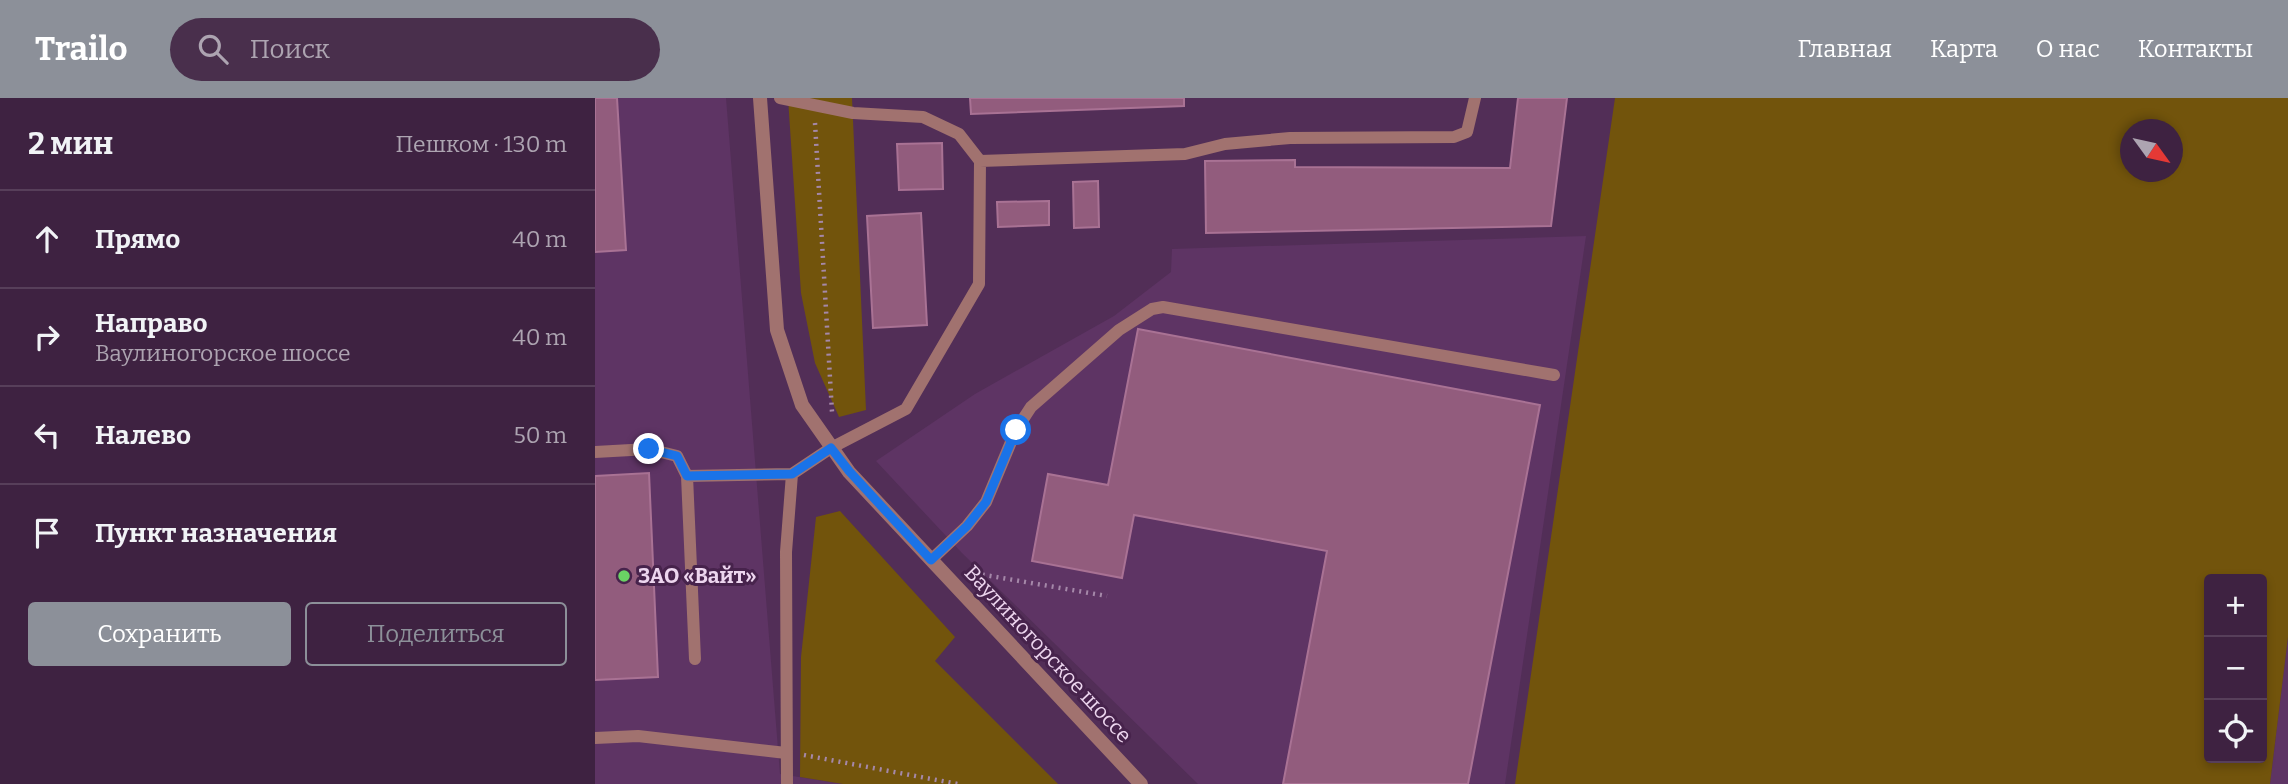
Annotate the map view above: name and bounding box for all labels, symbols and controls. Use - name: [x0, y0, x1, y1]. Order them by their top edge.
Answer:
- search box: [170, 18, 660, 81]
- text: Trailo: [35, 29, 128, 69]
- icon: search: [194, 30, 232, 68]
- text: Поиск: [250, 34, 330, 65]
- text: Главная: [1797, 35, 1892, 63]
- text: Карта: [1930, 35, 1998, 63]
- text: О нас: [2036, 35, 2100, 63]
- text: Контакты: [2138, 35, 2253, 63]
- north arrow: [2120, 119, 2183, 182]
- text: 2 мин: [28, 126, 113, 162]
- text: Пешком · 130 m: [396, 130, 567, 158]
- icon: ahead: [28, 220, 66, 258]
- text: Прямо: [95, 224, 180, 255]
- text: 40 m: [512, 225, 567, 253]
- text: Направо: [95, 308, 208, 339]
- icon: right: [28, 318, 66, 356]
- text: 40 m: [512, 323, 567, 351]
- text: Ваулиногорское шоссе: [95, 339, 351, 367]
- route start: [1000, 414, 1031, 445]
- icon: left: [28, 416, 66, 454]
- text: Налево: [95, 420, 191, 451]
- text: 50 m: [513, 421, 567, 449]
- route end: [633, 433, 664, 464]
- icon: arrive: [28, 514, 66, 552]
- text: Пункт назначения: [95, 518, 337, 549]
- street label: Ваулиногорское шоссе: [959, 560, 1137, 748]
- place label: ЗАО «Вайт»: [638, 563, 756, 589]
- marker: ЗАО «Вайт»: [616, 568, 632, 584]
- map controls: [2204, 574, 2267, 763]
- button: +: [2204, 574, 2267, 637]
- button: Сохранить: [28, 602, 291, 666]
- button: Поделиться: [305, 602, 567, 666]
- button: −: [2204, 637, 2267, 700]
- button: locate: [2204, 700, 2267, 763]

